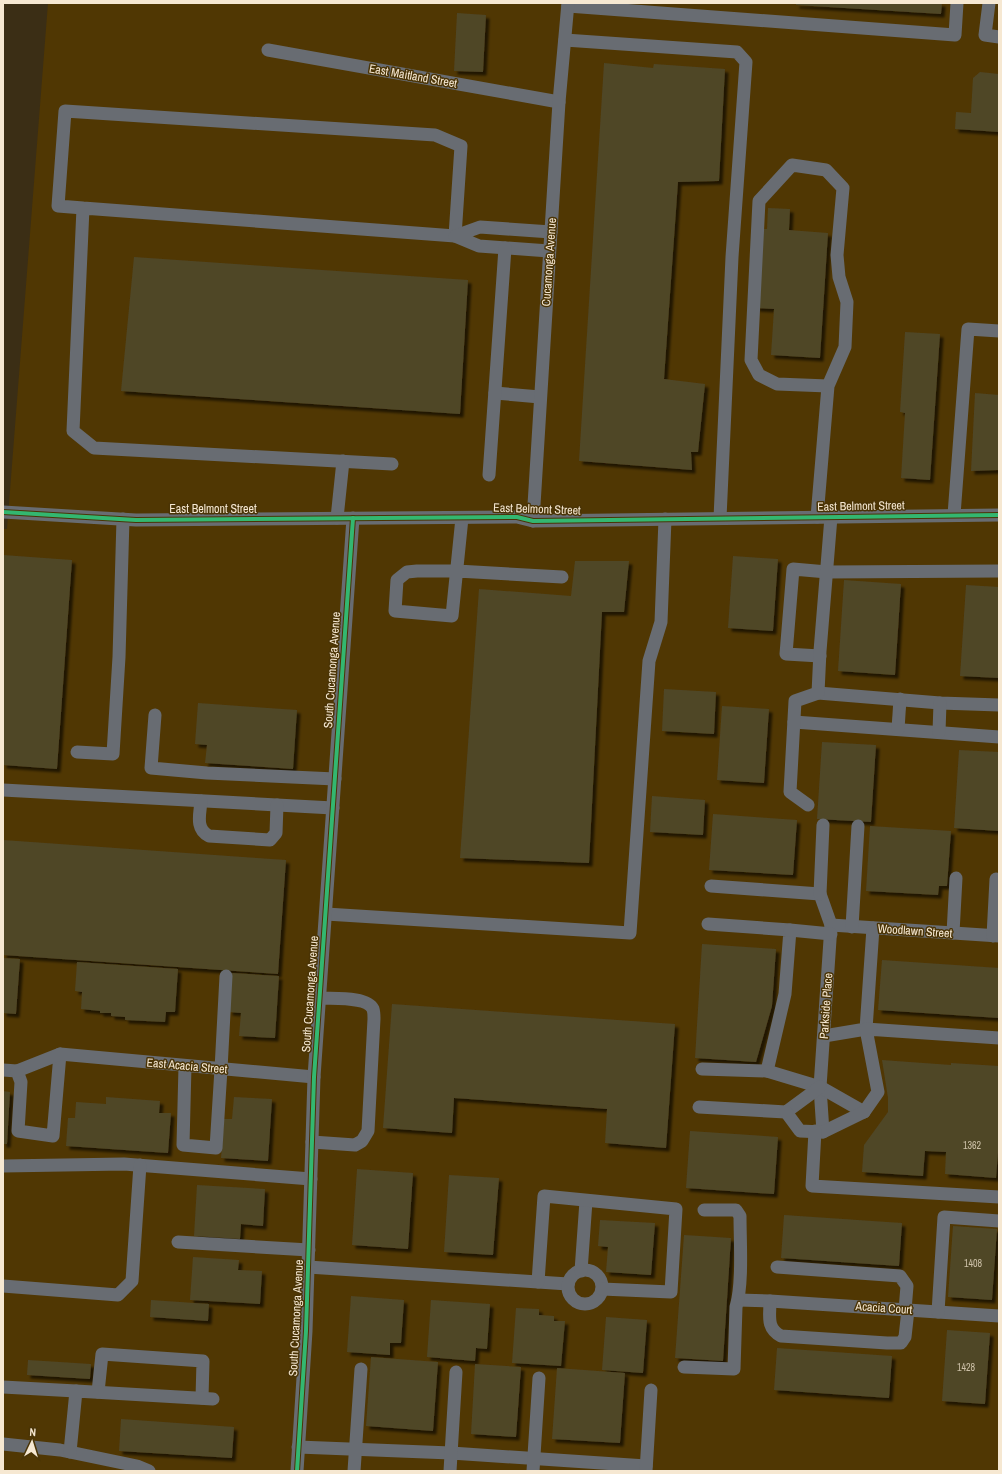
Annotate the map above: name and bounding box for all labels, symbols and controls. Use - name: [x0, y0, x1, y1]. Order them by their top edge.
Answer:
- street label: East Maitland Street: [368, 60, 459, 92]
- street label: Cucamonga Avenue: [538, 217, 560, 307]
- street label: East Belmont Street: [817, 497, 905, 515]
- street label: East Belmont Street: [493, 499, 581, 519]
- street label: East Belmont Street: [169, 501, 257, 517]
- street label: South Cucamonga Avenue: [320, 611, 344, 729]
- street label: Woodlawn Street: [877, 920, 953, 942]
- street label: South Cucamonga Avenue: [298, 935, 322, 1053]
- street label: Parkside Place: [816, 972, 836, 1040]
- street label: East Acacia Street: [146, 1055, 228, 1078]
- house number: 1362: [963, 1139, 982, 1152]
- house number: 1408: [964, 1257, 983, 1270]
- street label: South Cucamonga Avenue: [285, 1259, 307, 1377]
- street label: Acacia Court: [854, 1298, 913, 1318]
- house number: 1428: [957, 1361, 976, 1374]
- north arrow: [12, 1422, 52, 1462]
- text: N: [29, 1425, 36, 1439]

